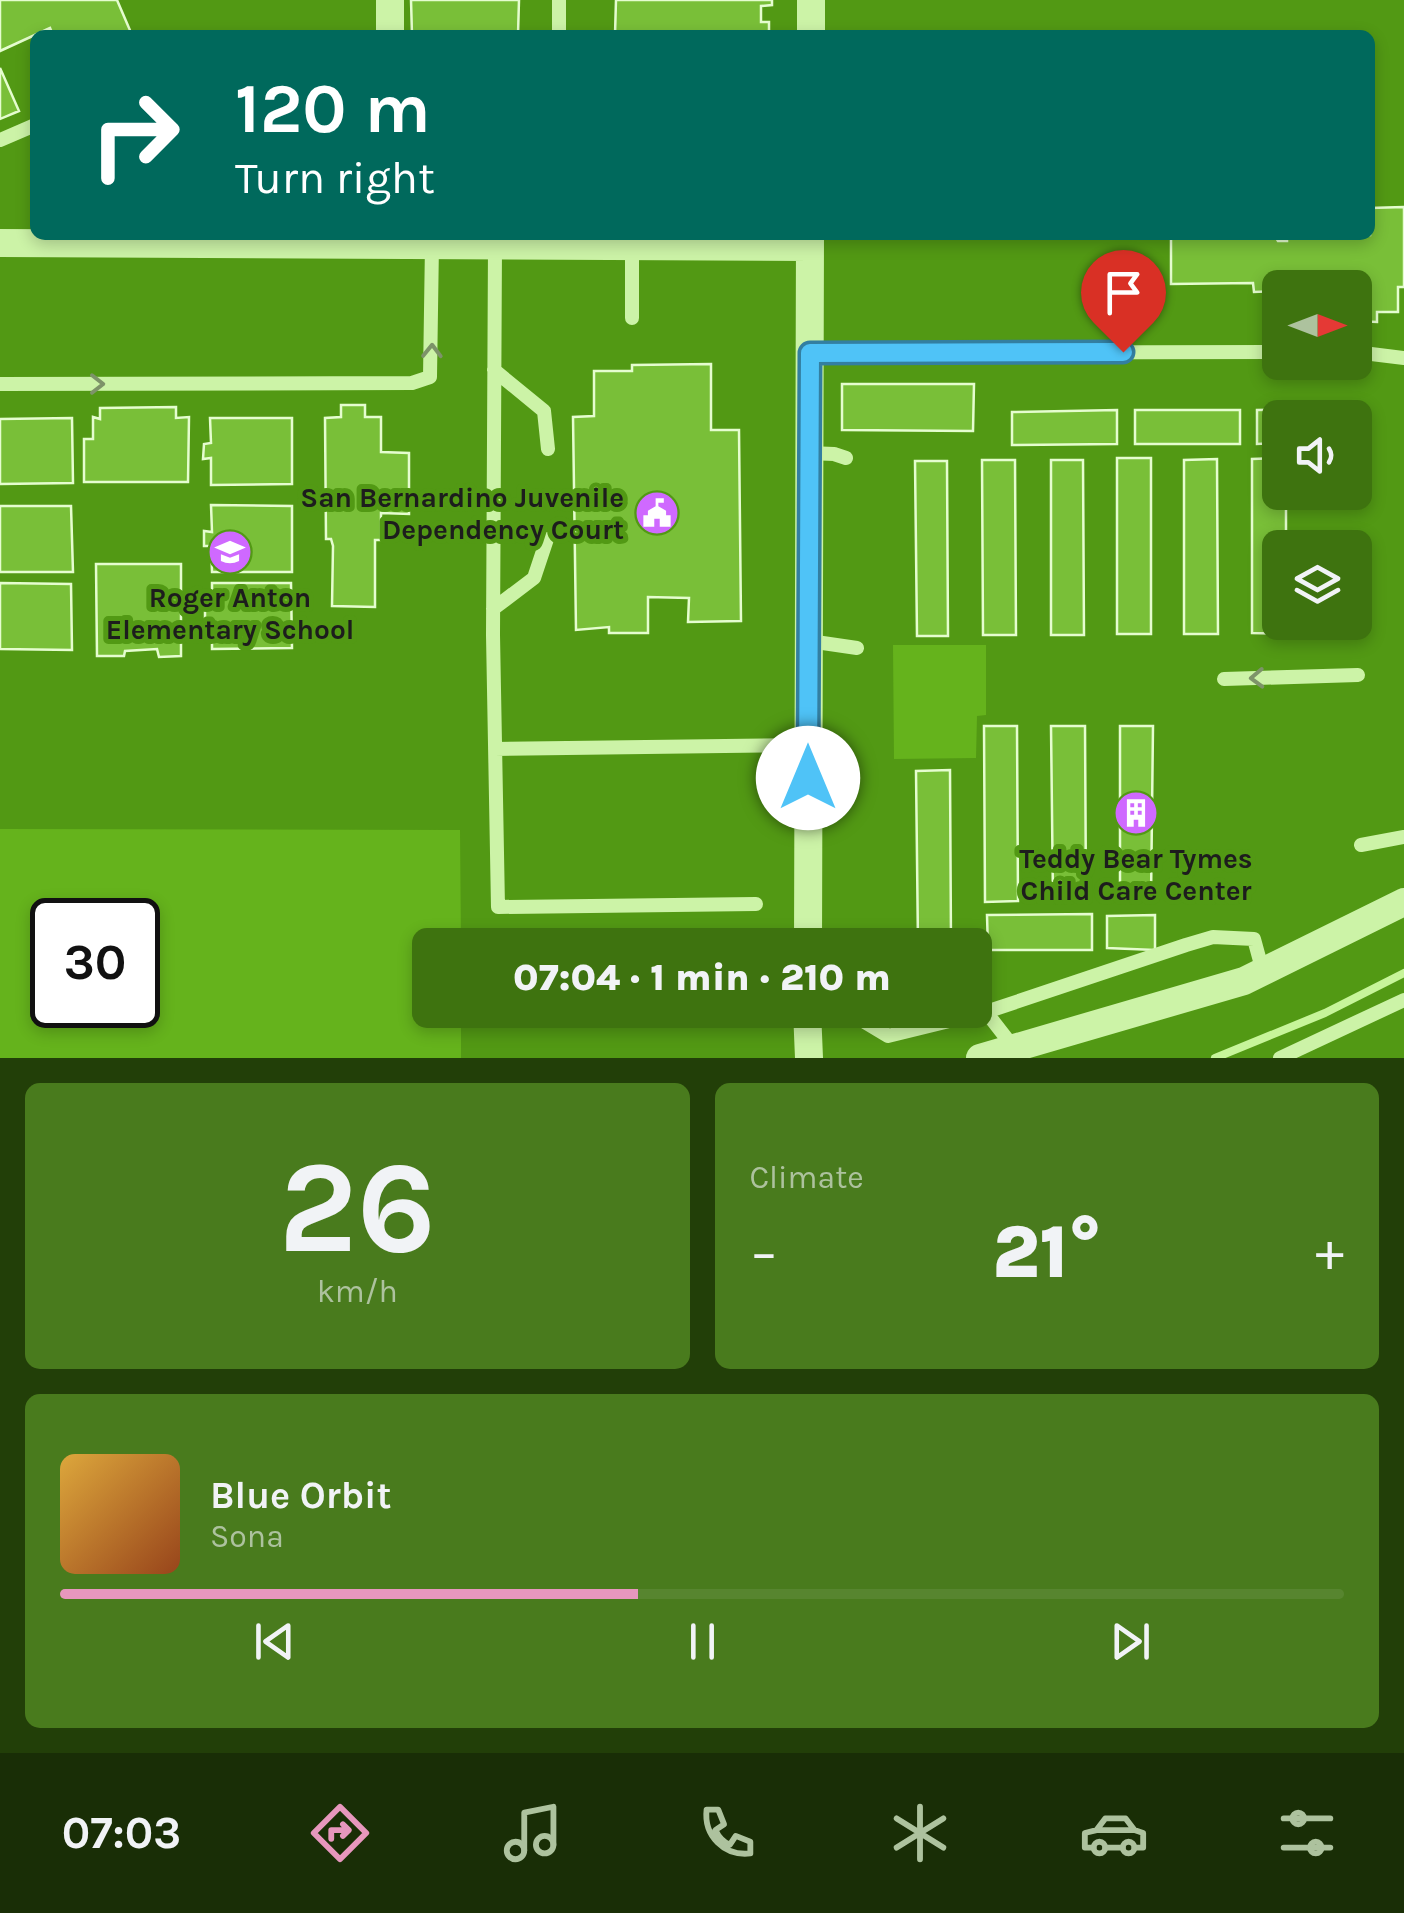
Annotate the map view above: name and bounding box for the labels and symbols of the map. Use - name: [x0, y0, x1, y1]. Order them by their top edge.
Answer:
- pin: [1081, 250, 1166, 353]
- north arrow: [1262, 270, 1372, 380]
- one-way arrow: [421, 342, 443, 358]
- one-way arrow: [90, 373, 106, 395]
- place label: San Bernardino Juvenile Dependency Court: [300, 481, 624, 546]
- public building icon: San Bernardino Juvenile Dependency Court: [634, 490, 680, 536]
- school or university icon: Roger Anton Elementary School: [207, 529, 253, 575]
- place label: Roger Anton Elementary School: [106, 581, 354, 646]
- one-way arrow: [1248, 668, 1264, 689]
- position arrow: [756, 726, 860, 830]
- building icon: Teddy Bear Tymes Child Care Center: [1113, 790, 1159, 836]
- place label: Teddy Bear Tymes Child Care Center: [1019, 842, 1253, 907]
- speed limit sign: 30: [30, 898, 160, 1028]

